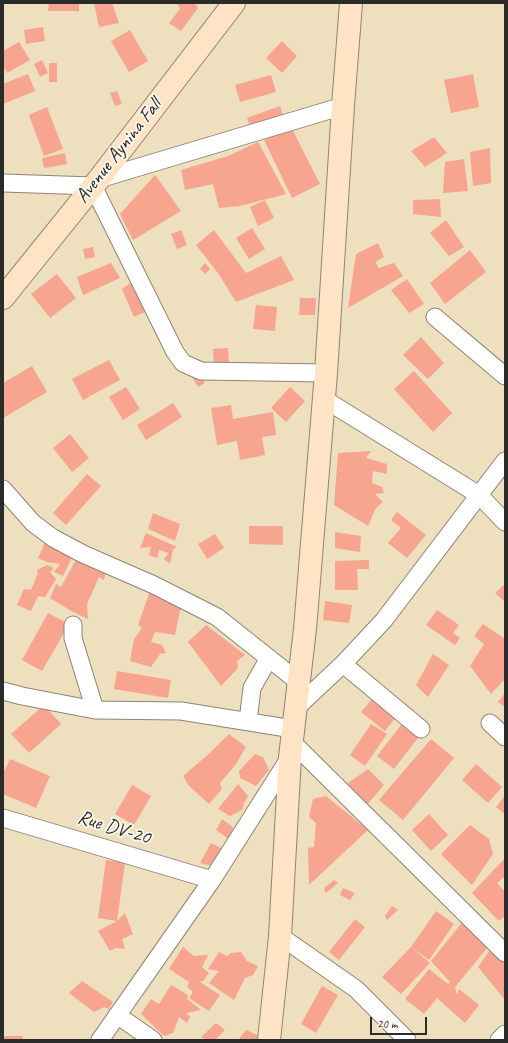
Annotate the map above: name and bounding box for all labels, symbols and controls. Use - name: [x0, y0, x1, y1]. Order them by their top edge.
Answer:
- street label: Avenue Aynina Fall: [71, 94, 167, 208]
- street label: Rue DV-20: [75, 806, 153, 850]
- scale bar: [372, 1009, 429, 1035]
- text: 20 m: [377, 1016, 397, 1032]

